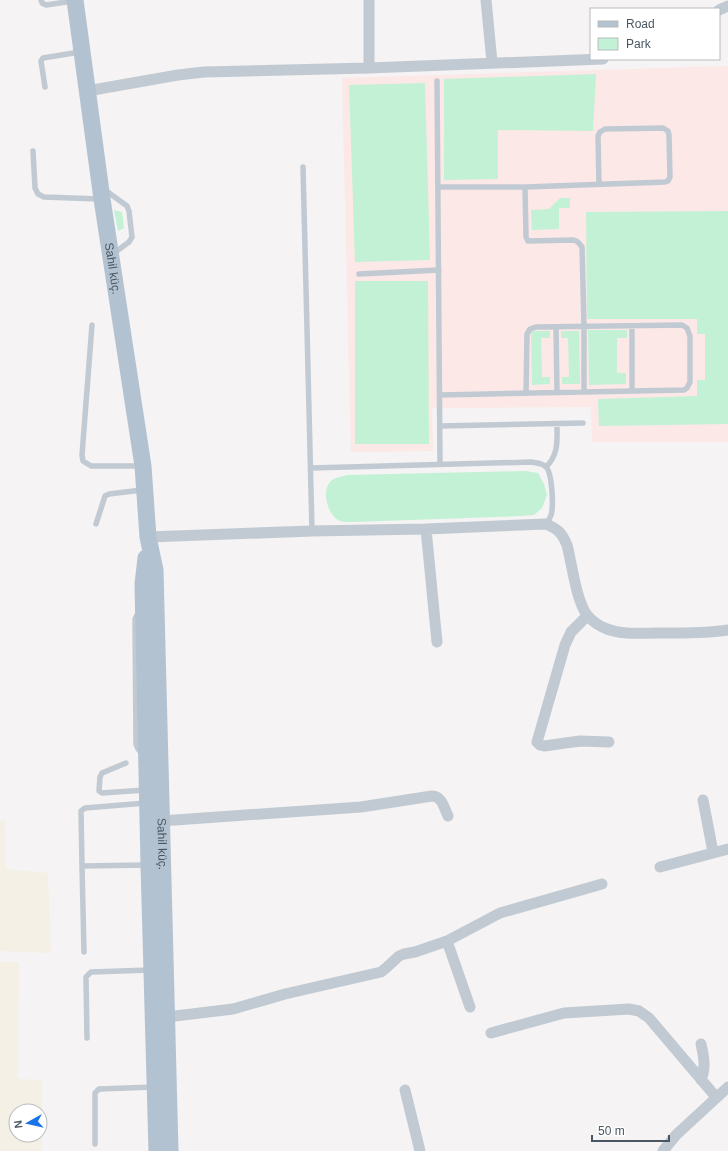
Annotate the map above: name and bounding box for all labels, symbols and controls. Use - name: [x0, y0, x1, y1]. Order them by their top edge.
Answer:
- legend: [590, 8, 720, 60]
- text: Road: [626, 17, 655, 31]
- text: Park: [626, 37, 652, 51]
- street label: Sahil küç.: [102, 242, 124, 295]
- street label: Sahil küç.: [154, 818, 170, 870]
- north arrow: [8, 1103, 48, 1143]
- scale bar: [592, 1117, 669, 1143]
- text: N: [12, 1120, 25, 1129]
- text: 50 m: [598, 1124, 625, 1138]

